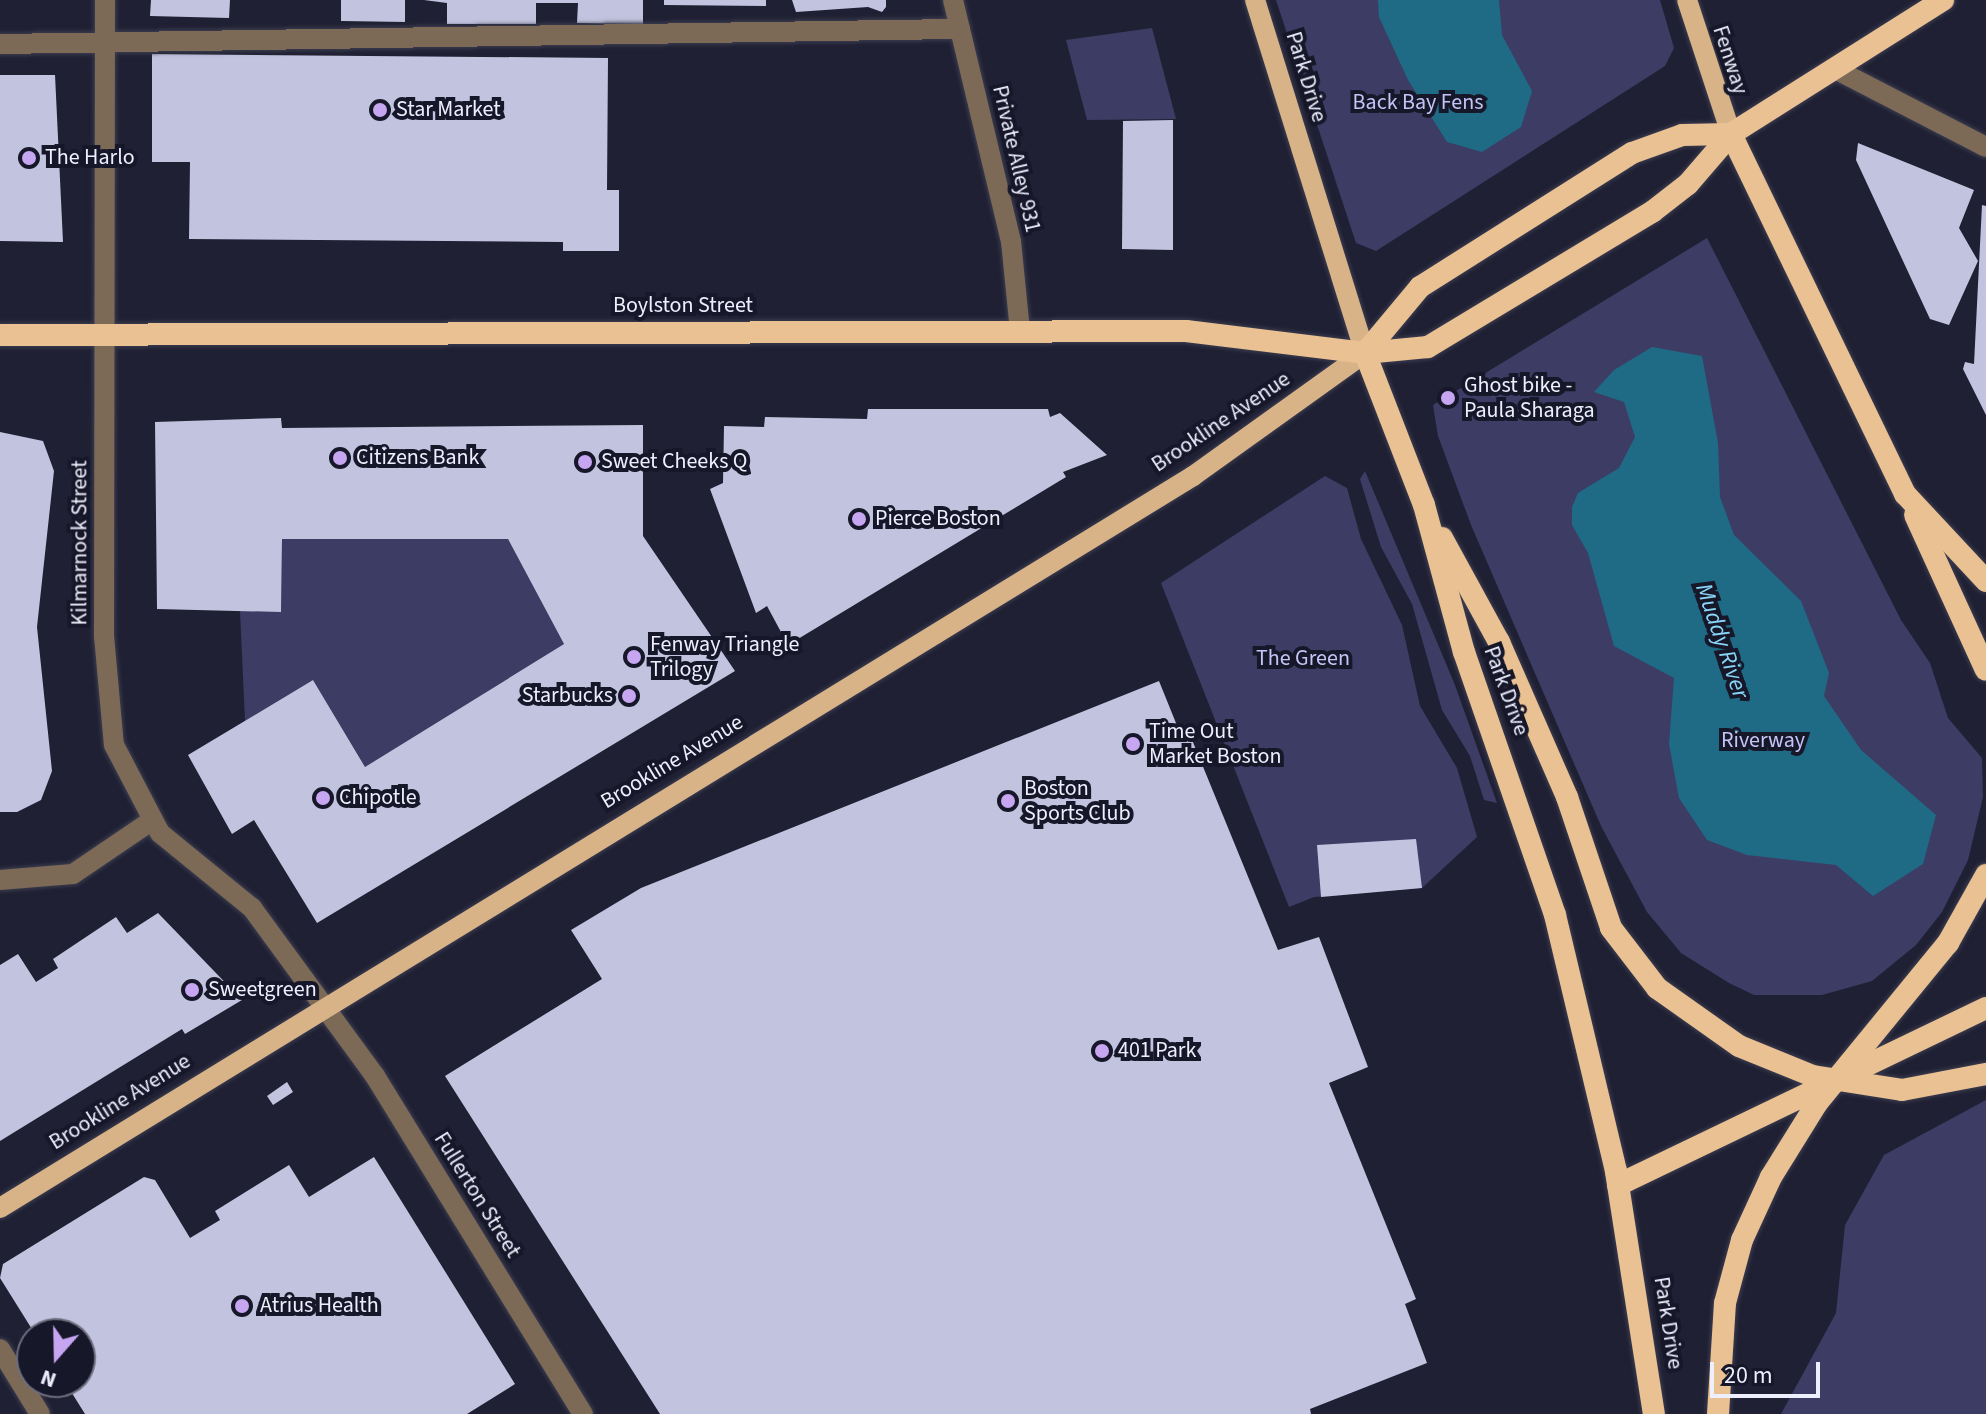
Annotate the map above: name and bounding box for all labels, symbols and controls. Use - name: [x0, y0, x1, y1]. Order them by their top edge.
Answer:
- street label: Fenway: [1707, 22, 1753, 98]
- street label: Park Drive: [1280, 29, 1332, 125]
- street label: Private Alley 931: [986, 83, 1046, 235]
- park label: Back Bay Fens: [1353, 90, 1483, 116]
- place label: Star Market: [396, 97, 501, 123]
- marker: Star Market: [371, 101, 389, 119]
- place label: The Harlo: [45, 145, 135, 171]
- marker: The Harlo: [20, 149, 38, 167]
- street label: Boylston Street: [613, 293, 753, 319]
- street label: Brookline Avenue: [1147, 366, 1295, 478]
- place label: Ghost bike - Paula Sharaga: [1464, 372, 1594, 424]
- marker: Ghost bike - Paula Sharaga: [1439, 389, 1457, 407]
- place label: Citizens Bank: [356, 445, 479, 471]
- marker: Citizens Bank: [331, 449, 349, 467]
- place label: Sweet Cheeks Q: [601, 449, 747, 475]
- marker: Sweet Cheeks Q: [576, 453, 594, 471]
- street label: Kilmarnock Street: [67, 460, 93, 626]
- place label: Pierce Boston: [875, 506, 1001, 532]
- marker: Pierce Boston: [850, 510, 868, 528]
- water label: Muddy River: [1689, 580, 1755, 702]
- place label: Fenway Triangle Trilogy: [650, 631, 799, 682]
- street label: Park Drive: [1478, 643, 1534, 739]
- park label: The Green: [1256, 646, 1350, 672]
- marker: Fenway Triangle Trilogy: [625, 648, 643, 666]
- place label: Starbucks: [522, 683, 613, 709]
- marker: Starbucks: [620, 687, 638, 705]
- street label: Brookline Avenue: [596, 709, 748, 815]
- place label: Time Out Market Boston: [1149, 718, 1281, 770]
- park label: Riverway: [1721, 728, 1805, 754]
- marker: Time Out Market Boston: [1124, 735, 1142, 753]
- place label: Boston Sports Club: [1024, 775, 1131, 826]
- place label: Chipotle: [339, 785, 417, 811]
- marker: Chipotle: [314, 789, 332, 807]
- marker: Boston Sports Club: [999, 792, 1017, 810]
- place label: Sweetgreen: [208, 977, 317, 1003]
- marker: Sweetgreen: [183, 981, 201, 999]
- place label: 401 Park: [1118, 1038, 1196, 1064]
- marker: 401 Park: [1093, 1042, 1111, 1060]
- street label: Brookline Avenue: [45, 1048, 195, 1156]
- street label: Fullerton Street: [428, 1127, 526, 1263]
- street label: Park Drive: [1648, 1275, 1688, 1371]
- place label: Atrius Health: [260, 1293, 379, 1319]
- marker: Atrius Health: [231, 1295, 253, 1317]
- north arrow: [16, 1318, 96, 1398]
- scale bar: [1714, 1346, 1824, 1396]
- text: 20 m: [1724, 1358, 1773, 1393]
- text: N: [36, 1361, 61, 1396]

